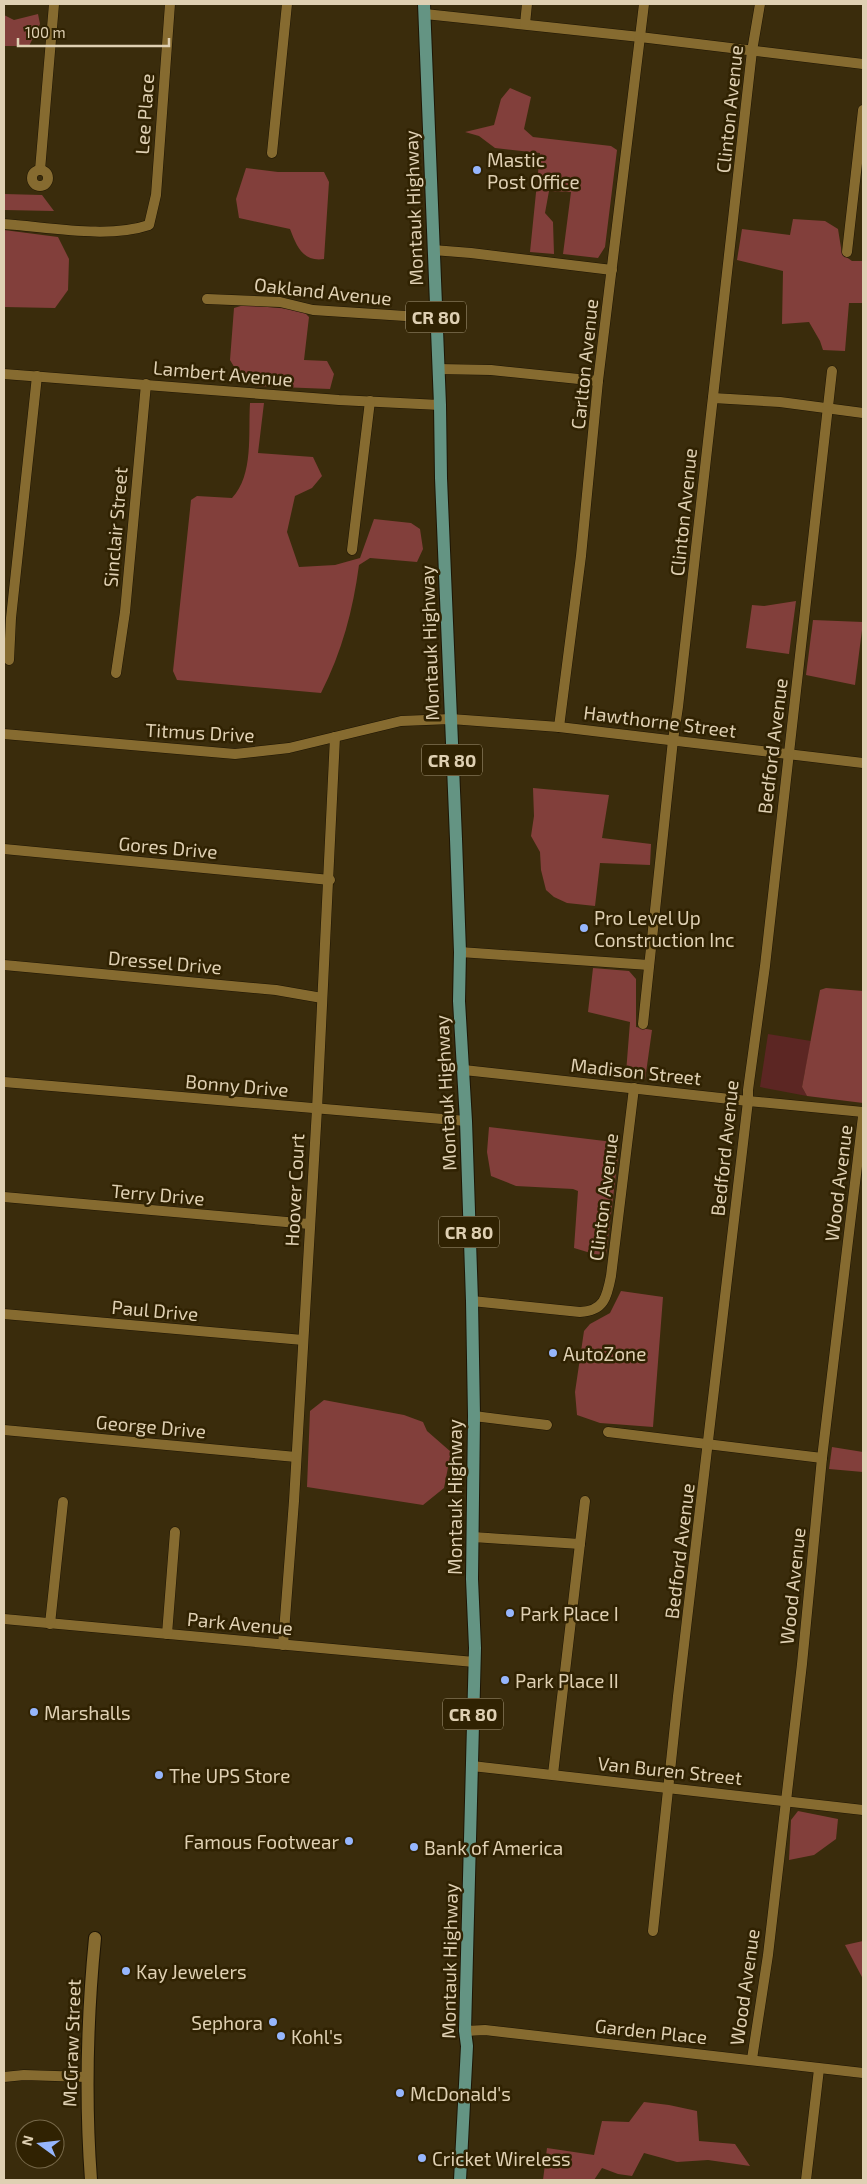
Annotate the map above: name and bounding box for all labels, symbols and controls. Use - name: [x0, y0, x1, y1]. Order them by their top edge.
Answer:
- scale bar: [18, 15, 169, 47]
- text: 100 m: [25, 23, 66, 41]
- street label: Clinton Avenue: [711, 44, 747, 174]
- street label: Lee Place: [130, 73, 158, 155]
- street label: Montauk Highway: [399, 130, 427, 286]
- place label: Mastic Post Office: [487, 148, 580, 193]
- marker: Mastic Post Office: [471, 164, 483, 176]
- street label: Oakland Avenue: [253, 272, 393, 310]
- street label: Carlton Avenue: [566, 298, 602, 430]
- road number: CR 80: [406, 302, 466, 332]
- street label: Lambert Avenue: [152, 355, 294, 391]
- street label: Clinton Avenue: [665, 447, 701, 577]
- street label: Sinclair Street: [98, 466, 132, 588]
- street label: Montauk Highway: [415, 565, 443, 721]
- street label: Bedford Avenue: [752, 677, 792, 815]
- street label: Hawthorne Street: [582, 700, 738, 742]
- street label: Titmus Drive: [145, 718, 255, 746]
- road number: CR 80: [422, 744, 482, 776]
- street label: Gores Drive: [118, 831, 218, 863]
- place label: Pro Level Up Construction Inc: [594, 906, 735, 951]
- marker: Pro Level Up Construction Inc: [578, 922, 590, 934]
- street label: Dressel Drive: [107, 946, 223, 978]
- street label: Montauk Highway: [429, 1015, 461, 1171]
- street label: Madison Street: [570, 1053, 702, 1089]
- street label: Bonny Drive: [184, 1069, 290, 1101]
- street label: Bedford Avenue: [705, 1079, 743, 1217]
- street label: Wood Avenue: [819, 1123, 857, 1243]
- street label: Clinton Avenue: [584, 1132, 622, 1262]
- street label: Hoover Court: [280, 1133, 308, 1247]
- street label: Terry Drive: [111, 1178, 205, 1210]
- road number: CR 80: [439, 1216, 499, 1248]
- street label: Paul Drive: [111, 1295, 199, 1325]
- place label: AutoZone: [563, 1342, 646, 1365]
- marker: AutoZone: [547, 1347, 559, 1359]
- street label: George Drive: [95, 1410, 207, 1442]
- street label: Montauk Highway: [443, 1419, 466, 1575]
- street label: Bedford Avenue: [659, 1482, 699, 1620]
- street label: Wood Avenue: [774, 1526, 810, 1646]
- place label: Park Place I: [520, 1602, 619, 1625]
- street label: Park Avenue: [186, 1607, 294, 1639]
- marker: Park Place I: [504, 1607, 516, 1619]
- place label: Park Place II: [515, 1669, 619, 1692]
- marker: Park Place II: [499, 1674, 511, 1686]
- road number: CR 80: [443, 1698, 503, 1730]
- place label: Marshalls: [44, 1701, 131, 1724]
- marker: Marshalls: [28, 1706, 40, 1718]
- street label: Van Buren Street: [597, 1751, 743, 1789]
- place label: The UPS Store: [169, 1764, 290, 1787]
- marker: The UPS Store: [153, 1769, 165, 1781]
- place label: Famous Footwear: [184, 1830, 339, 1853]
- marker: Famous Footwear: [343, 1835, 355, 1847]
- place label: Bank of America: [424, 1836, 563, 1859]
- marker: Bank of America: [408, 1841, 420, 1853]
- street label: Montauk Highway: [436, 1883, 462, 2039]
- street label: Wood Avenue: [724, 1927, 764, 2047]
- place label: Kay Jewelers: [136, 1960, 247, 1983]
- marker: Kay Jewelers: [120, 1965, 132, 1977]
- street label: McGraw Street: [57, 1979, 85, 2107]
- place label: Sephora: [191, 2011, 263, 2034]
- street label: Garden Place: [594, 2014, 708, 2048]
- marker: Sephora: [267, 2016, 279, 2028]
- place label: Kohl's: [291, 2025, 343, 2048]
- marker: Kohl's: [275, 2030, 287, 2042]
- place label: McDonald's: [410, 2082, 511, 2105]
- marker: McDonald's: [394, 2087, 406, 2099]
- north arrow: [15, 2119, 65, 2169]
- text: N: [17, 2133, 36, 2148]
- place label: Cricket Wireless: [432, 2147, 571, 2170]
- marker: Cricket Wireless: [416, 2152, 428, 2164]

